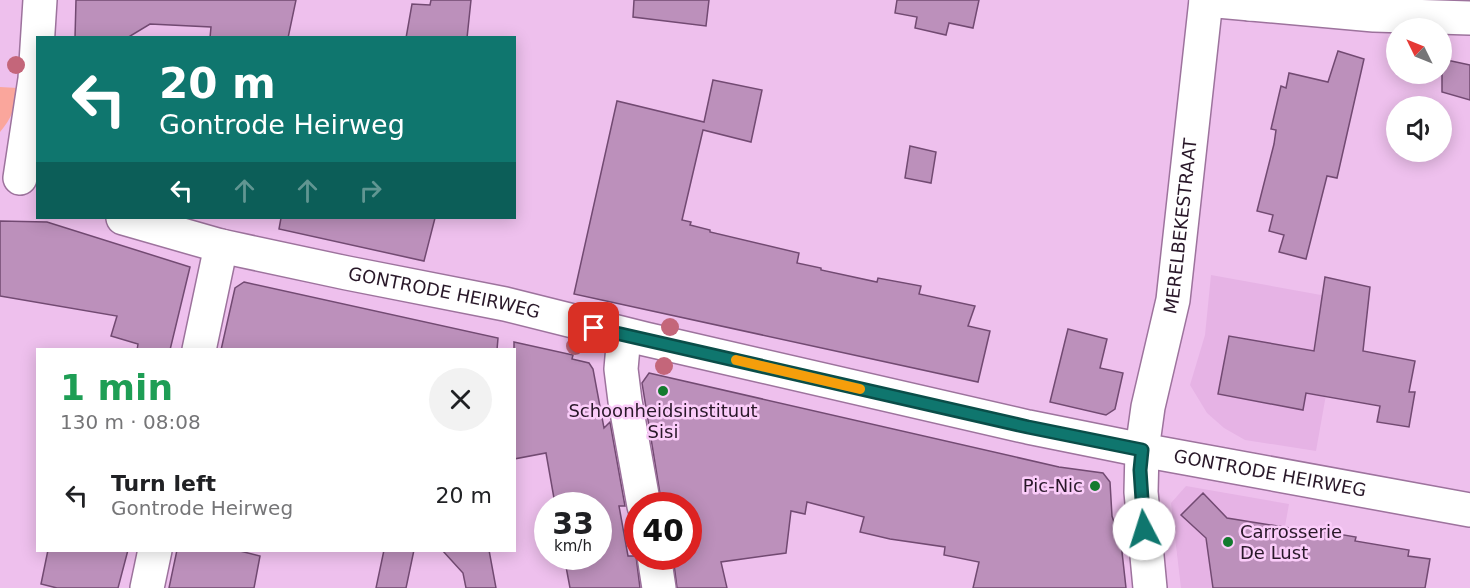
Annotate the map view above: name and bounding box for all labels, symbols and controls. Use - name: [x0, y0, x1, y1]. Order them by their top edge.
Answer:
- north arrow: [1386, 18, 1452, 84]
- map controls: [1386, 18, 1452, 162]
- text: 20 m: [159, 59, 276, 108]
- icon: left: [60, 60, 138, 138]
- button: sound: [1386, 96, 1452, 162]
- text: Gontrode Heirweg: [159, 109, 405, 140]
- street label: MERELBEKESTRAAT: [1159, 136, 1201, 316]
- icon: left: [165, 174, 198, 207]
- icon: ahead: [228, 174, 261, 207]
- icon: ahead: [291, 174, 324, 207]
- icon: right: [354, 174, 387, 207]
- street label: GONTRODE HEIRWEG: [347, 262, 543, 322]
- pin: [568, 302, 619, 353]
- icon: arrive: [577, 311, 610, 344]
- text: 1 min: [60, 367, 173, 408]
- button: close: [429, 368, 492, 431]
- marker: Schoonheidsinstituut Sisi: [656, 384, 670, 398]
- place label: Schoonheidsinstituut Sisi: [568, 400, 758, 442]
- text: 130 m · 08:08: [60, 410, 201, 434]
- street label: GONTRODE HEIRWEG: [1172, 445, 1368, 501]
- text: Turn left: [111, 471, 216, 496]
- place label: Pic-Nic: [1023, 475, 1083, 496]
- icon: left: [60, 479, 93, 512]
- marker: Pic-Nic: [1088, 479, 1102, 493]
- text: 20 m: [436, 483, 492, 508]
- speed limit sign: 40: [624, 492, 702, 570]
- text: Gontrode Heirweg: [111, 496, 293, 520]
- position arrow: [1112, 497, 1176, 561]
- text: 33: [552, 506, 594, 541]
- place label: Carrosserie De Lust: [1240, 521, 1342, 563]
- marker: Carrosserie De Lust: [1221, 535, 1235, 549]
- text: km/h: [554, 537, 592, 555]

